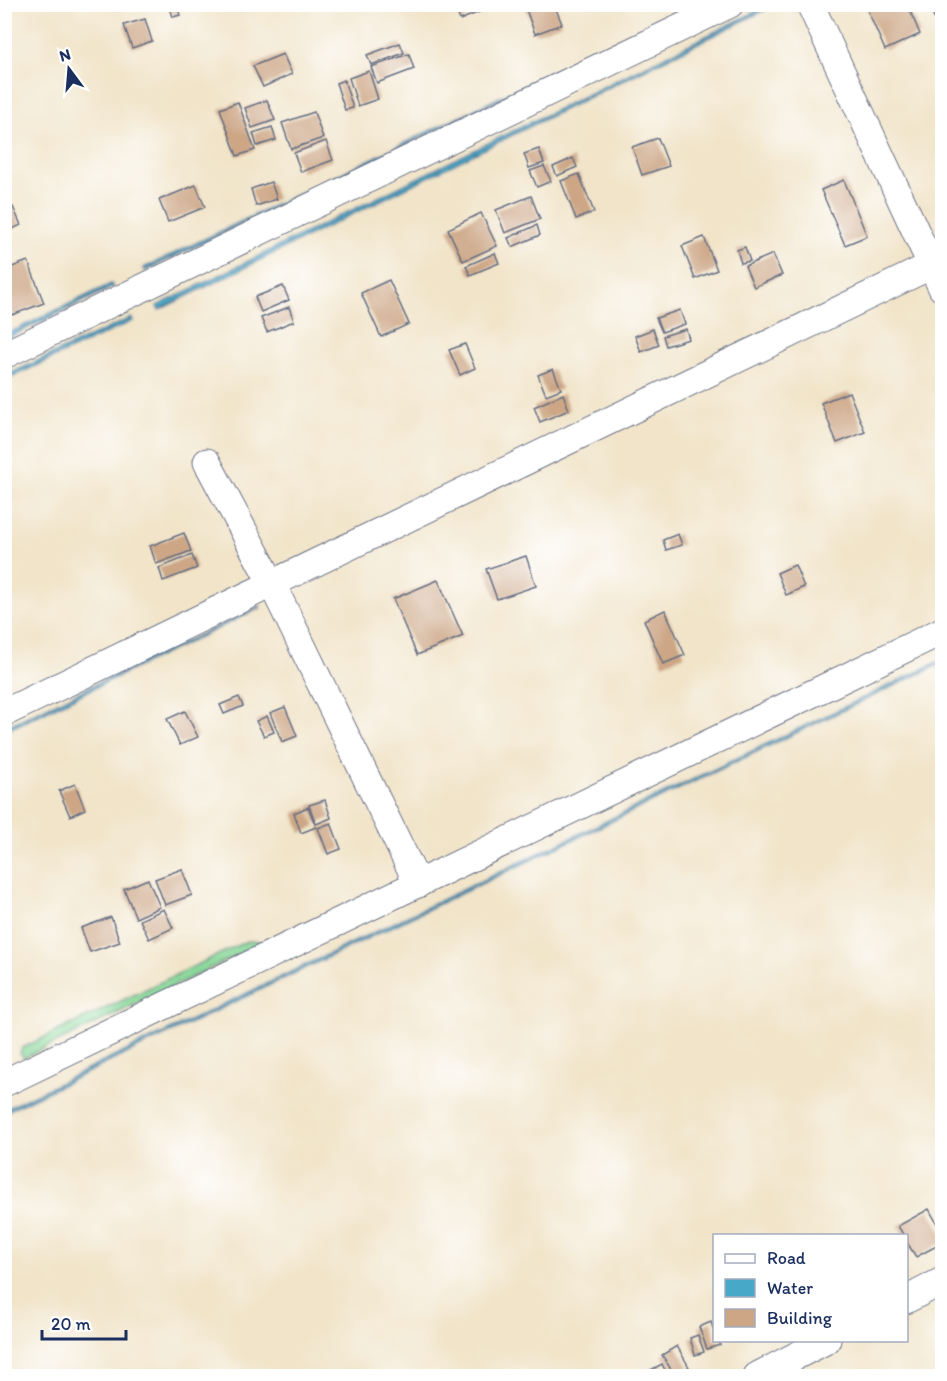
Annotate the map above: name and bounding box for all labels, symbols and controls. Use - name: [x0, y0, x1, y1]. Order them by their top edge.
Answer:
- north arrow: [39, 39, 99, 99]
- text: N: [57, 44, 73, 66]
- legend: [713, 1234, 908, 1342]
- text: Road: [767, 1247, 806, 1269]
- text: Water: [767, 1277, 813, 1299]
- scale bar: [42, 1303, 126, 1341]
- text: Building: [767, 1307, 833, 1329]
- text: 20 m: [51, 1313, 91, 1335]

